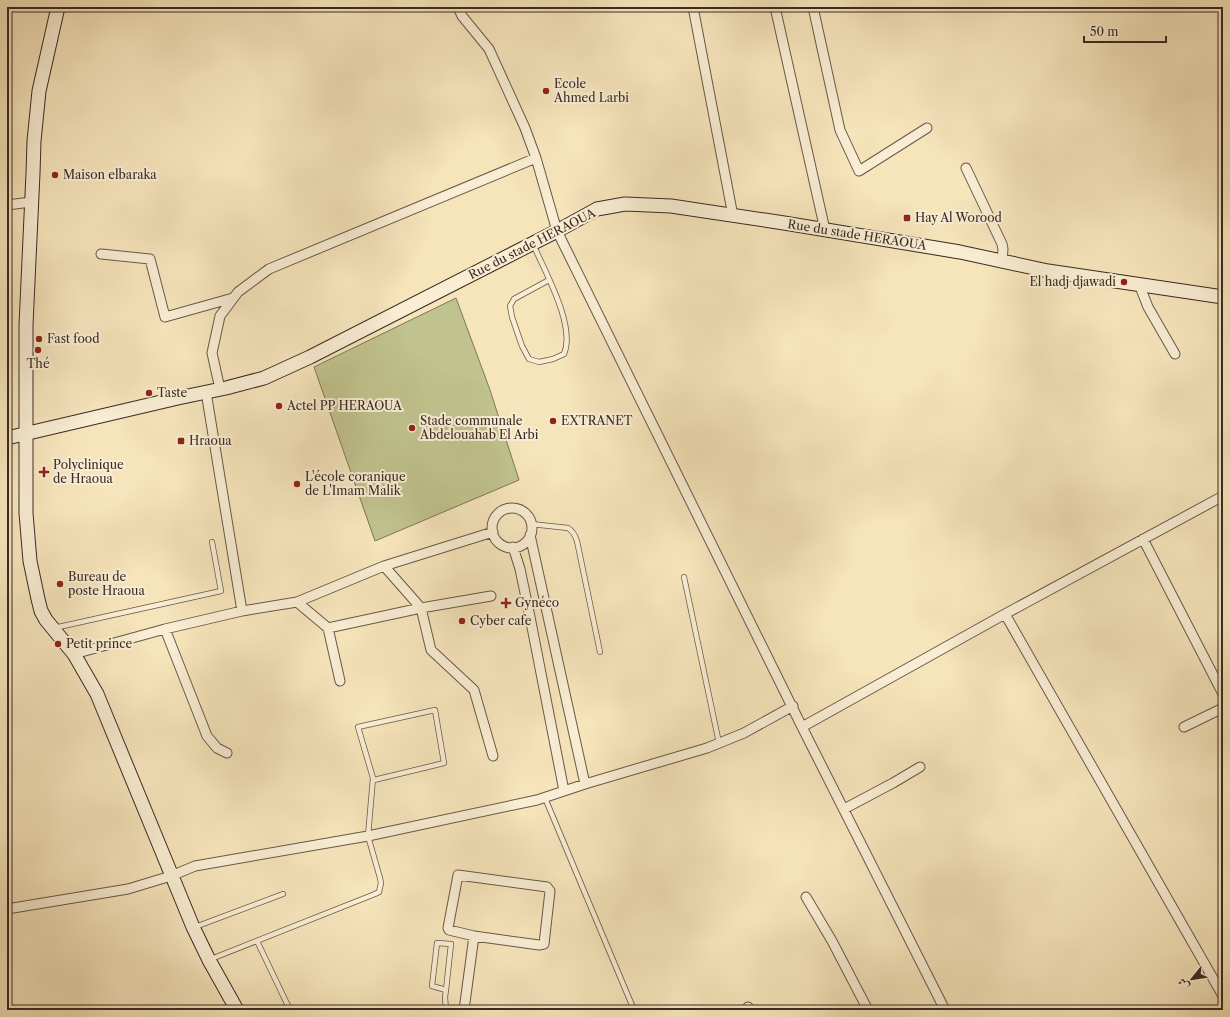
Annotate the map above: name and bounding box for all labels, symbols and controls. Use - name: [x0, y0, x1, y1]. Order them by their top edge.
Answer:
- scale bar: [1084, 18, 1166, 44]
- text: 50 m: [1090, 24, 1119, 39]
- place label: Ecole Ahmed Larbi: [553, 76, 629, 105]
- marker: Ecole Ahmed Larbi: [541, 86, 551, 96]
- place label: Maison elbaraka: [63, 167, 157, 182]
- marker: Maison elbaraka: [50, 170, 60, 180]
- street label: Rue du stade HERAOUA: [466, 205, 599, 282]
- place label: Hay Al Worood: [915, 210, 1003, 225]
- marker: Hay Al Worood: [902, 213, 912, 223]
- street label: Rue du stade HERAOUA: [787, 216, 929, 253]
- place label: El hadj djawadi: [1030, 274, 1116, 289]
- marker: El hadj djawadi: [1119, 277, 1129, 287]
- place label: Fast food: [47, 331, 100, 346]
- marker: Fast food: [34, 334, 44, 344]
- marker: Thé: [33, 345, 43, 355]
- place label: Thé: [26, 356, 50, 371]
- place label: Taste: [157, 385, 188, 400]
- marker: Taste: [144, 388, 154, 398]
- place label: Actel PP HERAOUA: [286, 398, 403, 413]
- marker: Actel PP HERAOUA: [274, 401, 284, 411]
- place label: Stade communale Abdelouahab El Arbi: [419, 413, 539, 442]
- place label: EXTRANET: [561, 413, 633, 428]
- marker: EXTRANET: [548, 416, 558, 426]
- marker: Stade communale Abdelouahab El Arbi: [407, 423, 417, 433]
- place label: Hraoua: [189, 433, 232, 448]
- marker: Hraoua: [176, 436, 186, 446]
- place label: Polyclinique de Hraoua: [53, 457, 124, 486]
- marker: Polyclinique de Hraoua: [38, 466, 50, 478]
- place label: L'école coranique de L'Imam Malik: [305, 469, 406, 498]
- marker: L'école coranique de L'Imam Malik: [292, 479, 302, 489]
- place label: Bureau de poste Hraoua: [68, 569, 145, 598]
- marker: Bureau de poste Hraoua: [55, 579, 65, 589]
- place label: Gynéco: [515, 595, 559, 610]
- marker: Gynéco: [500, 597, 512, 609]
- place label: Cyber cafe: [470, 613, 532, 628]
- marker: Cyber cafe: [457, 616, 467, 626]
- place label: Petit prince: [66, 636, 133, 651]
- marker: Petit prince: [53, 639, 63, 649]
- north arrow: [1172, 959, 1212, 999]
- text: ش: [1175, 976, 1192, 992]

